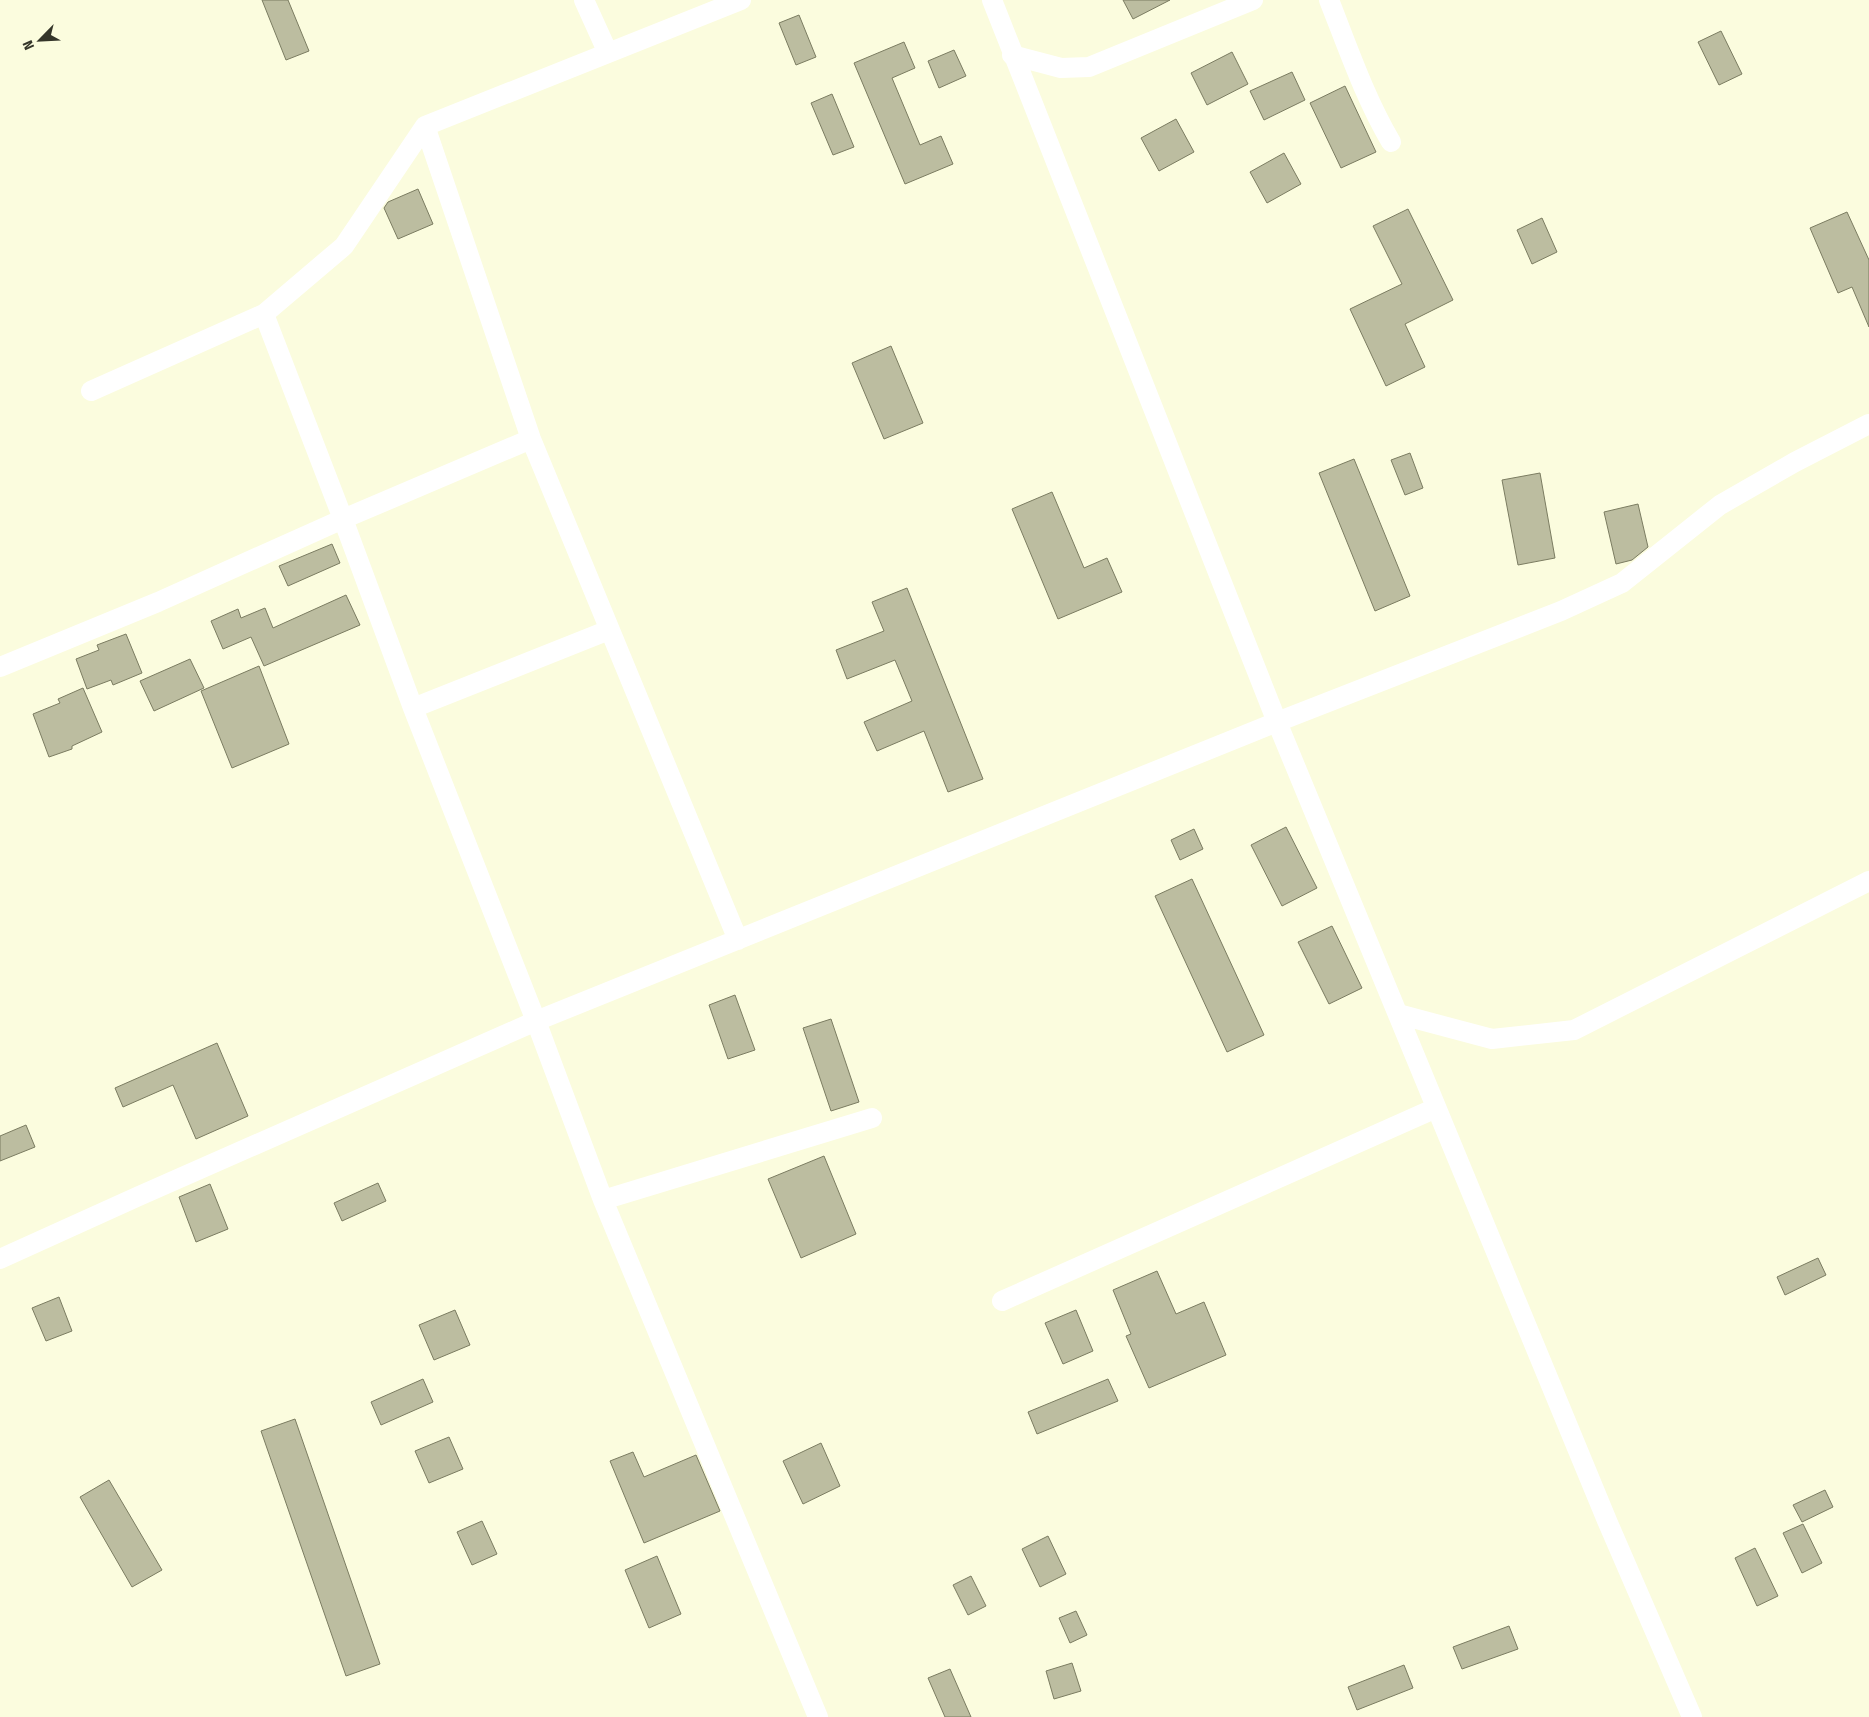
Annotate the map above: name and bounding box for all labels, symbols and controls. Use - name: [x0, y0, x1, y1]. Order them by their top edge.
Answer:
- north arrow: [15, 15, 65, 65]
- text: N: [19, 38, 38, 52]

